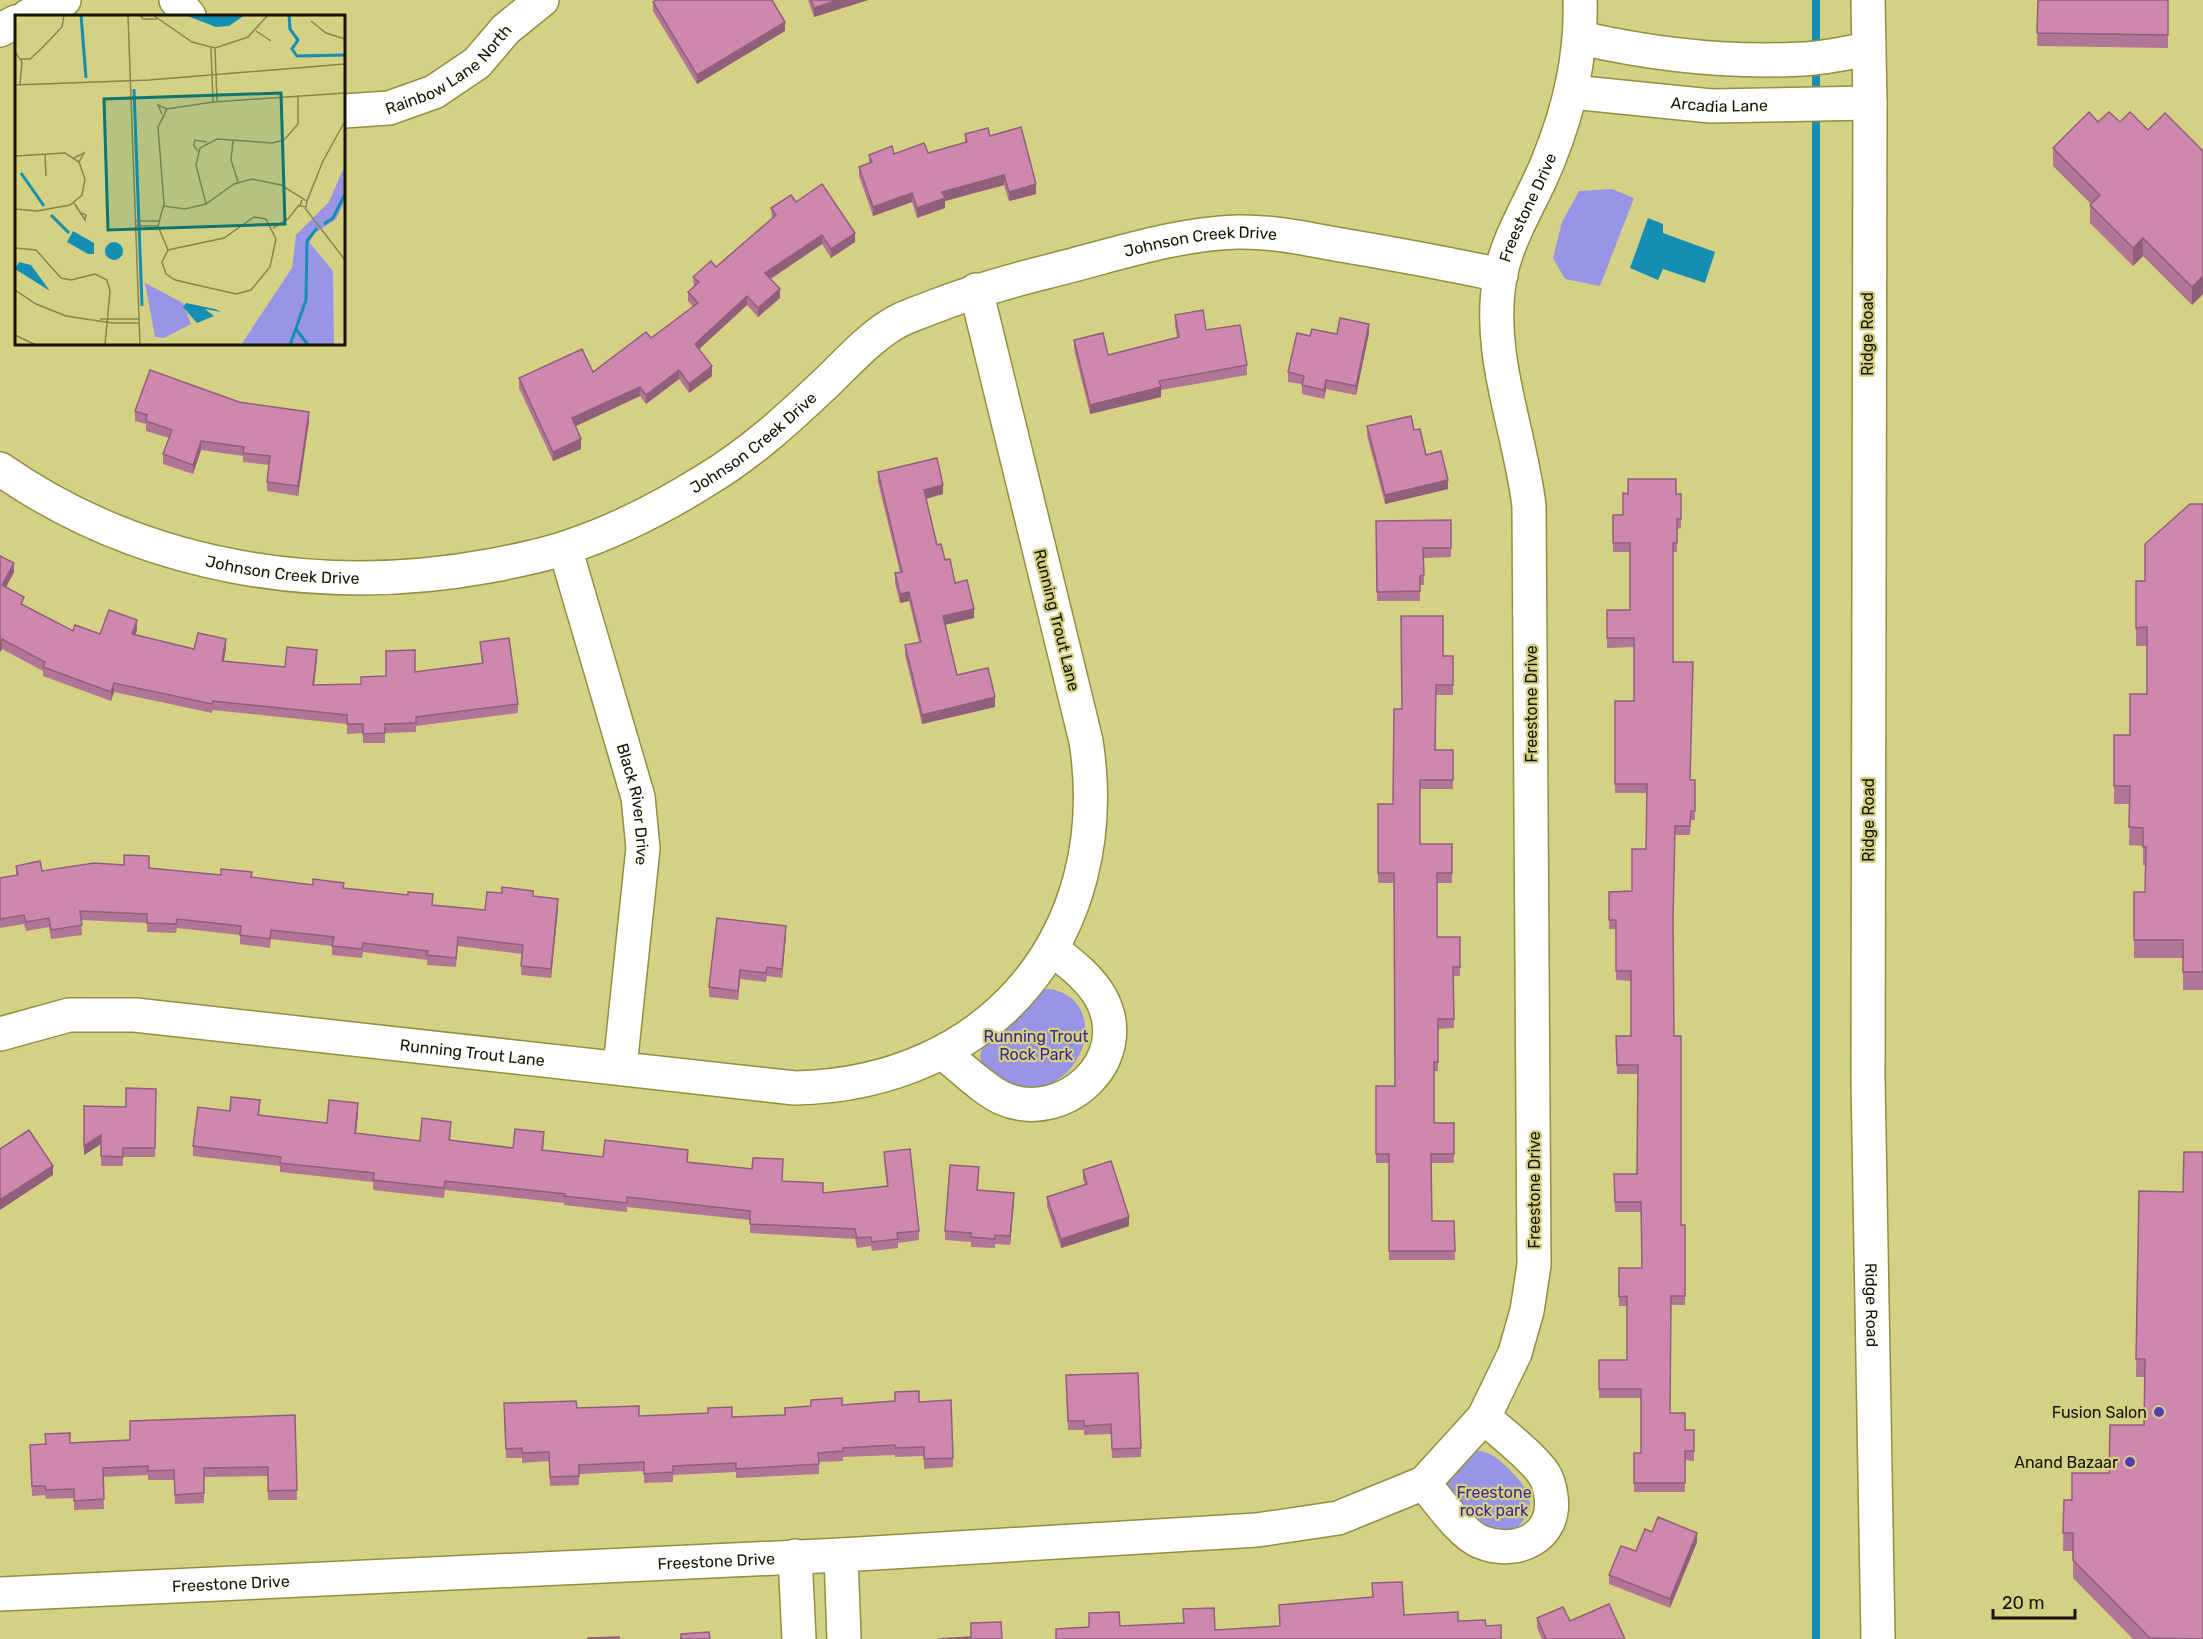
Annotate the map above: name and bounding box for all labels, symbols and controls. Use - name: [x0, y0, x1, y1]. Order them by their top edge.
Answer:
- inset map: [15, 15, 345, 345]
- street label: Rainbow Lane North: [383, 21, 515, 118]
- street label: Arcadia Lane: [1670, 93, 1768, 116]
- street label: Freestone Drive: [1495, 150, 1560, 264]
- street label: Johnson Creek Drive: [1122, 222, 1278, 260]
- street label: Ridge Road: [1858, 292, 1877, 376]
- street label: Johnson Creek Drive: [686, 388, 820, 497]
- street label: Running Trout Lane: [1030, 547, 1084, 693]
- street label: Johnson Creek Drive: [204, 551, 360, 587]
- street label: Freestone Drive: [1522, 645, 1541, 763]
- street label: Black River Drive: [613, 741, 652, 866]
- street label: Ridge Road: [1859, 778, 1878, 862]
- park label: Running Trout Rock Park: [983, 1027, 1089, 1064]
- street label: Running Trout Lane: [399, 1035, 546, 1070]
- street label: Freestone Drive: [1525, 1131, 1544, 1249]
- street label: Ridge Road: [1862, 1263, 1882, 1347]
- place label: Fusion Salon: [2052, 1403, 2147, 1422]
- marker: Fusion Salon: [2152, 1405, 2166, 1419]
- place label: Anand Bazaar: [2014, 1453, 2118, 1472]
- marker: Anand Bazaar: [2123, 1455, 2137, 1469]
- park label: Freestone rock park: [1456, 1483, 1532, 1520]
- street label: Freestone Drive: [657, 1549, 776, 1573]
- street label: Freestone Drive: [172, 1571, 290, 1596]
- scale bar: [1993, 1582, 2076, 1620]
- text: 20 m: [2002, 1592, 2044, 1614]

